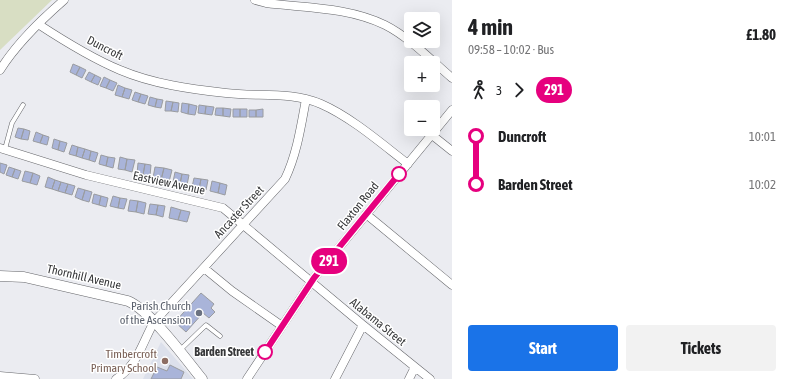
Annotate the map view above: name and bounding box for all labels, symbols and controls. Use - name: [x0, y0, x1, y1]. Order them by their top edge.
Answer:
- map controls: [404, 12, 440, 136]
- button: layers: [404, 12, 440, 48]
- text: 4 min: [468, 14, 513, 40]
- text: £1.80: [746, 26, 776, 43]
- street label: Duncroft: [85, 33, 126, 63]
- text: 09:58 – 10:02 · Bus: [468, 42, 554, 57]
- button: +: [404, 56, 440, 92]
- icon: walk: [468, 79, 490, 101]
- icon: forward: [508, 79, 530, 101]
- text: 291: [544, 82, 564, 98]
- text: 3: [496, 83, 502, 98]
- button: −: [404, 100, 440, 136]
- text: Duncroft: [498, 128, 546, 145]
- text: 10:01: [749, 129, 776, 144]
- unlabelled marker: [391, 166, 407, 182]
- street label: Eastview Avenue: [132, 169, 206, 197]
- text: Barden Street: [498, 176, 573, 193]
- text: 10:02: [749, 177, 776, 192]
- street label: Flaxton Road: [334, 179, 382, 233]
- street label: Ancaster Street: [211, 183, 267, 241]
- line badge: 291: [306, 248, 352, 274]
- text: 291: [319, 253, 339, 269]
- street label: Thornhill Avenue: [46, 262, 122, 292]
- street label: Alabama Street: [347, 295, 409, 349]
- place label: Parish Church of the Ascension: [120, 299, 191, 327]
- marker: Parish Church of the Ascension: [194, 308, 204, 318]
- button: Start: [468, 325, 618, 371]
- button: Tickets: [626, 325, 776, 371]
- marker: Barden Street: [257, 344, 273, 360]
- place label: Barden Street: [194, 345, 255, 359]
- place label: Timbercroft Primary School: [91, 347, 158, 375]
- marker: Timbercroft Primary School: [160, 356, 170, 366]

